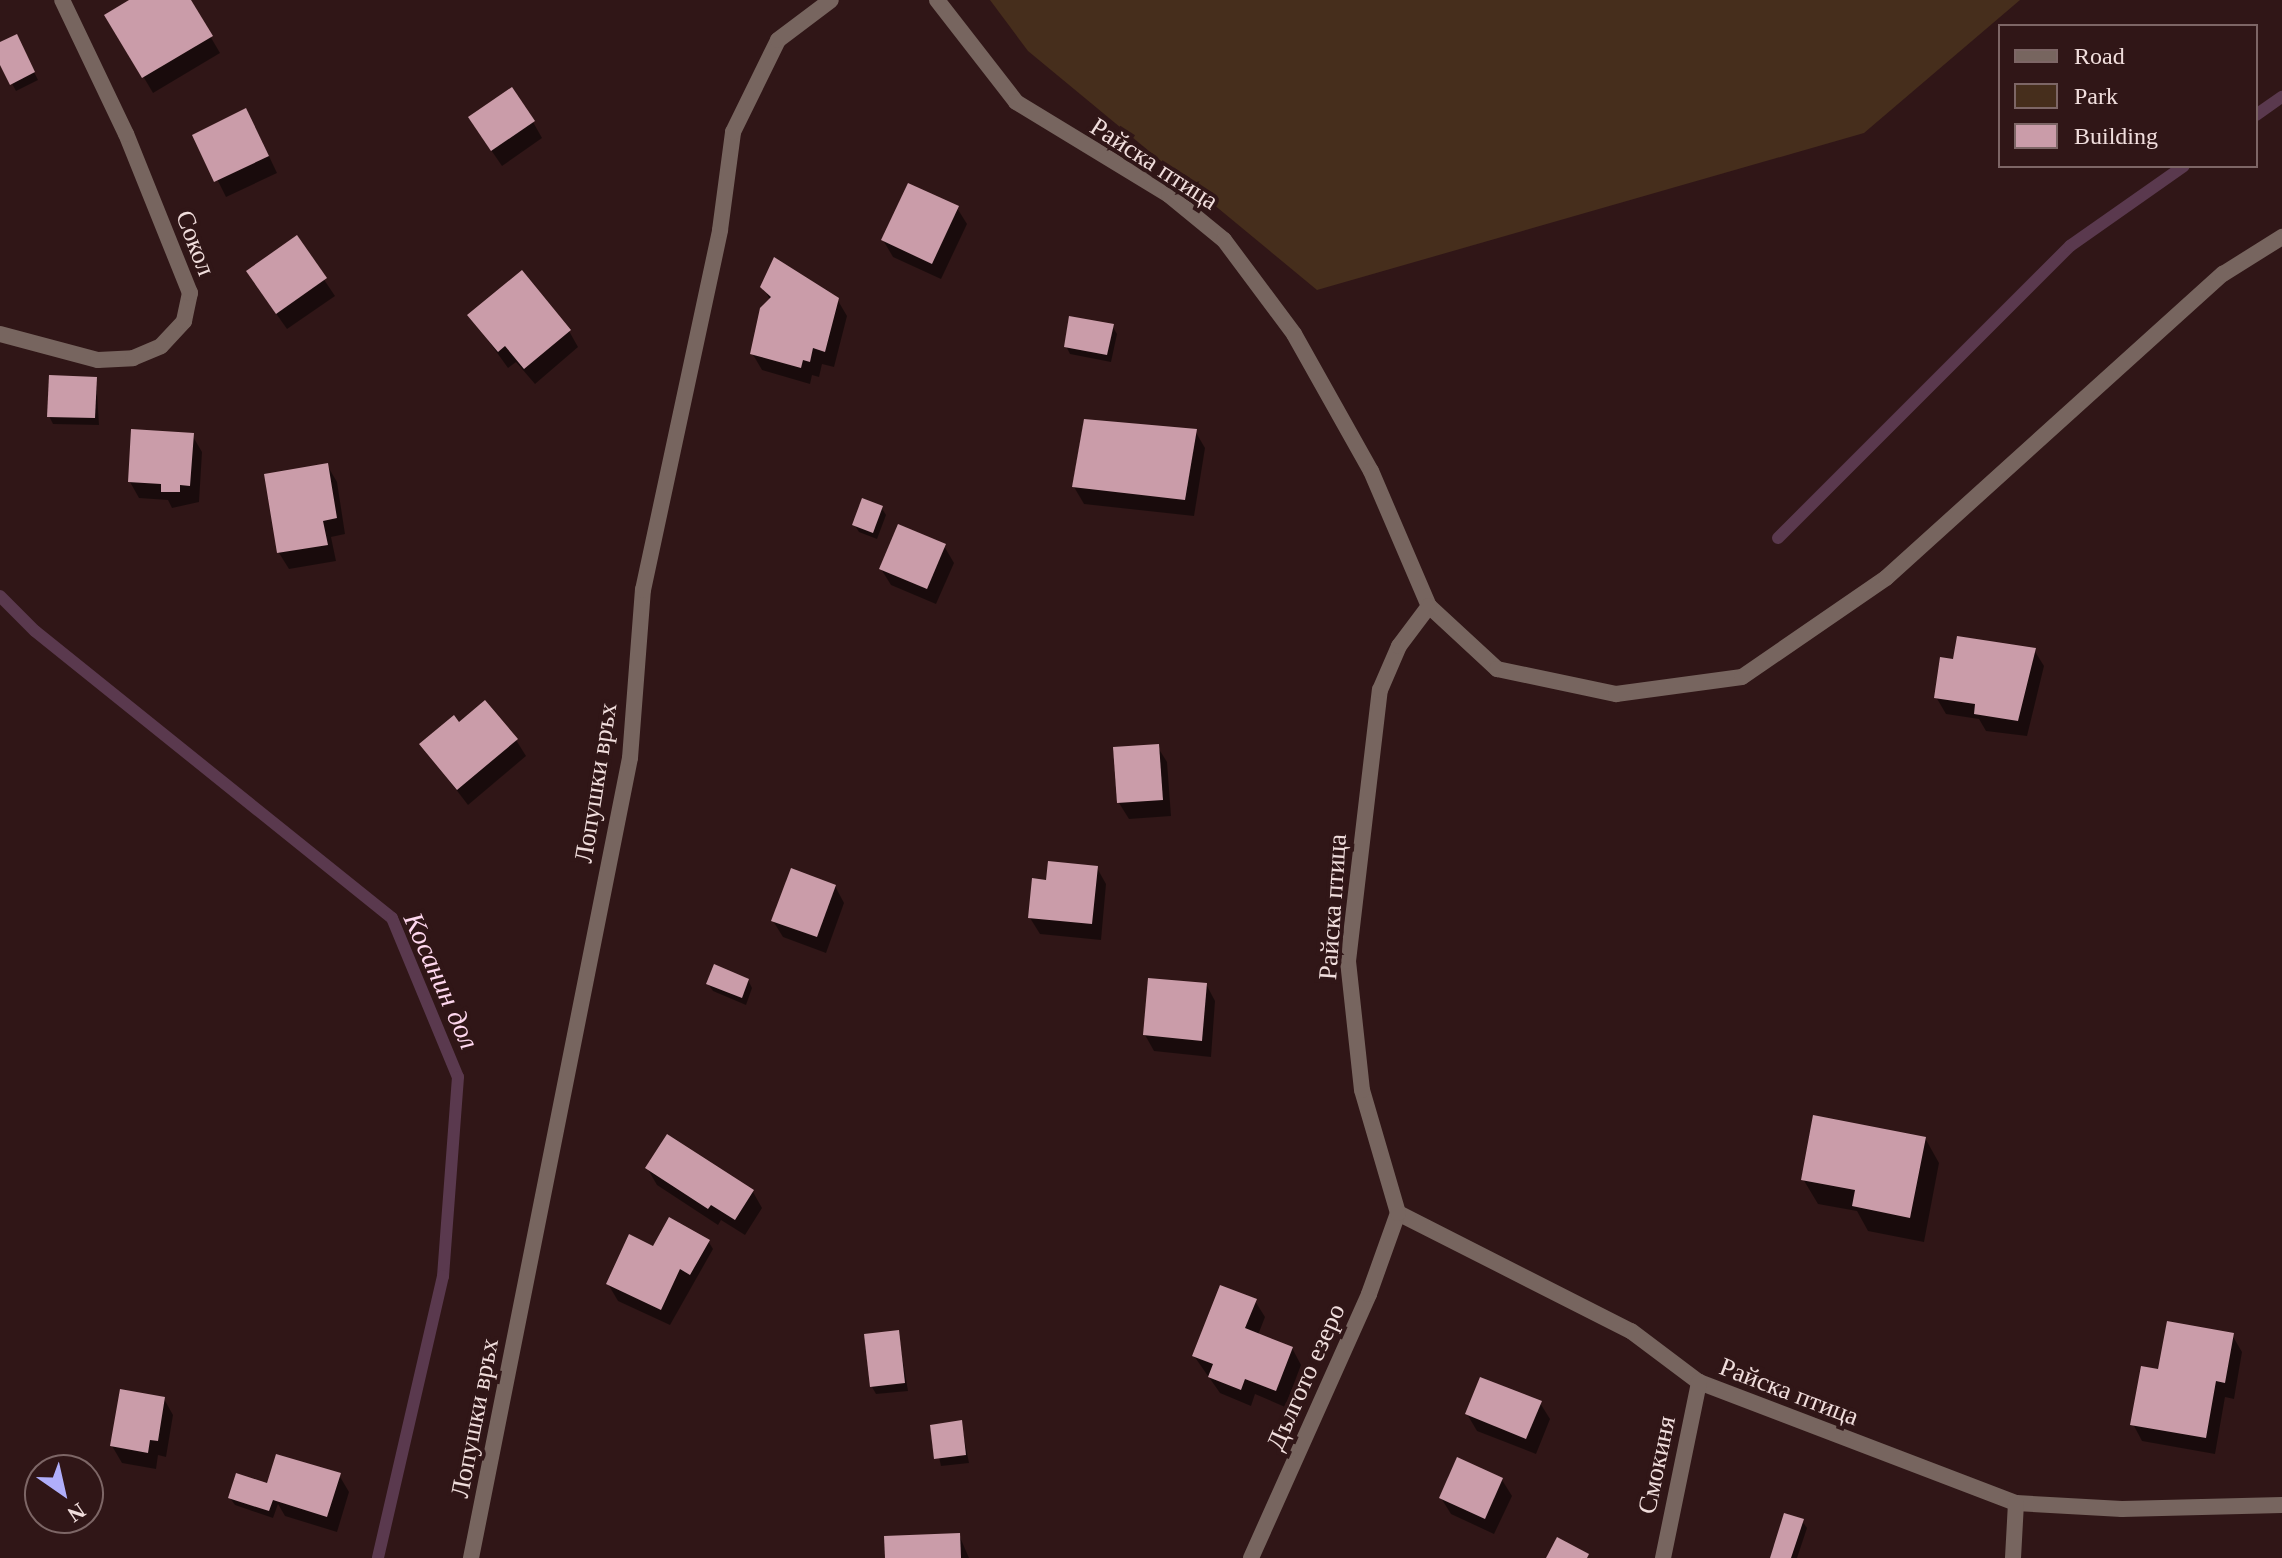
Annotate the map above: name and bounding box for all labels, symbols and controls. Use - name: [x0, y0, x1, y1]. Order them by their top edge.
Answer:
- legend: [1998, 24, 2258, 168]
- text: Road: [2074, 43, 2125, 69]
- text: Park: [2074, 83, 2118, 109]
- street label: Райска птица: [1084, 111, 1224, 217]
- text: Building: [2074, 123, 2158, 149]
- street label: Сокол: [168, 206, 222, 280]
- street label: Лопушки връх: [568, 701, 624, 865]
- street label: Райска птица: [1312, 833, 1354, 981]
- water label: Косанин дол: [396, 908, 486, 1054]
- street label: Дългото езеро: [1260, 1299, 1352, 1455]
- street label: Лопушки връх: [444, 1336, 506, 1500]
- street label: Райска птица: [1715, 1351, 1863, 1433]
- street label: Смокиня: [1631, 1413, 1683, 1517]
- north arrow: [24, 1454, 104, 1534]
- text: N: [63, 1498, 90, 1527]

